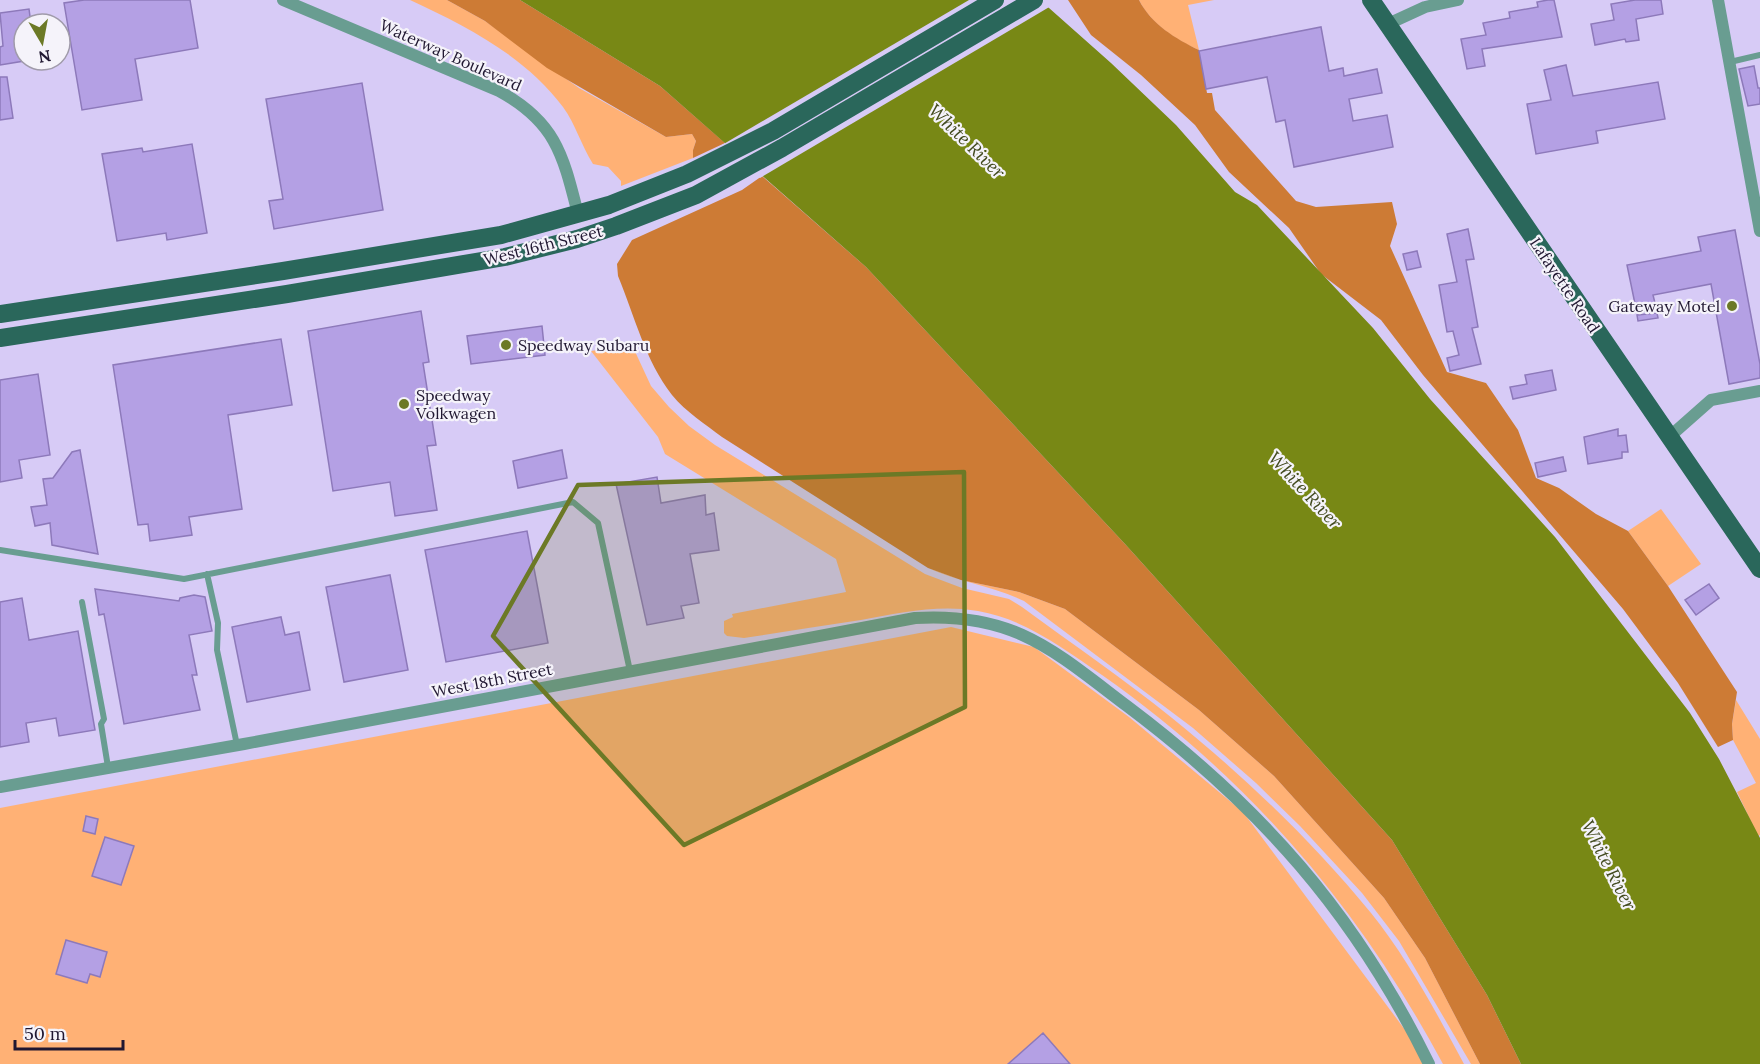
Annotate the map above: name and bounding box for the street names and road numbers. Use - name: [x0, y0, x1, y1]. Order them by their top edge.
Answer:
- street label: Waterway Boulevard: [377, 15, 525, 95]
- street label: West 16th Street: [481, 220, 605, 269]
- street label: Lafayette Road: [1526, 233, 1604, 337]
- street label: West 18th Street: [430, 658, 555, 701]

